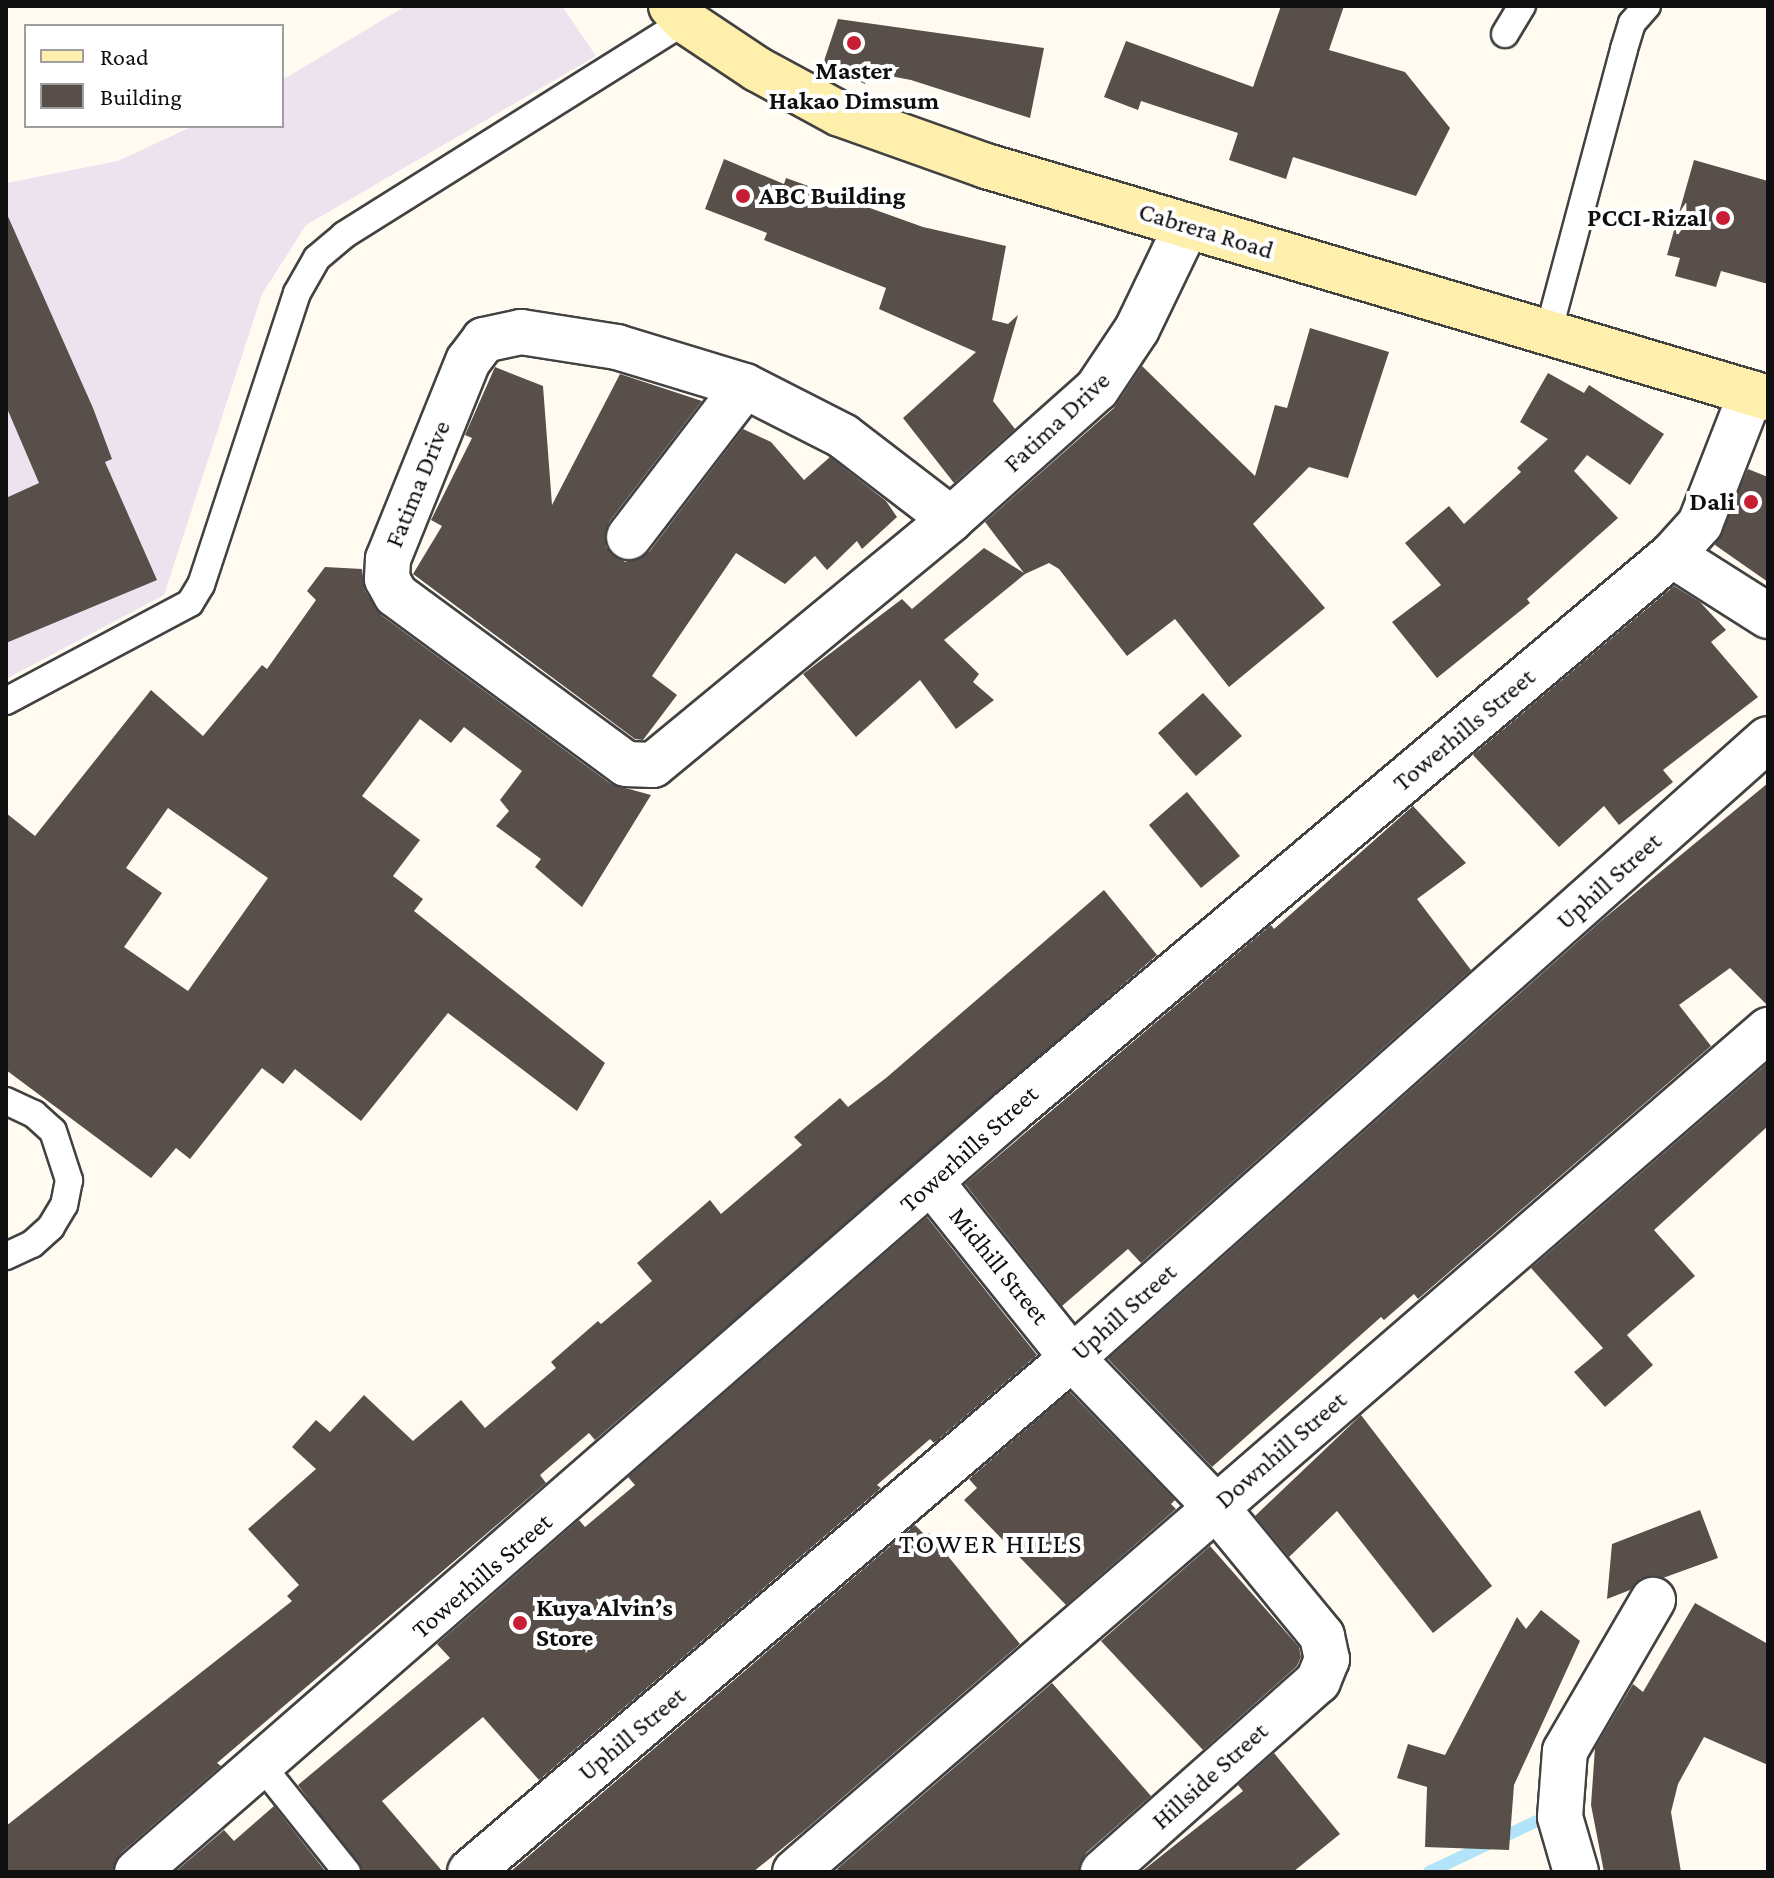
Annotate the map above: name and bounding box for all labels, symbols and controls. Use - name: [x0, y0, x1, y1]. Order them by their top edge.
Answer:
- legend: [24, 24, 284, 128]
- marker: Master Hakao Dimsum: [845, 34, 863, 52]
- text: Road: [100, 43, 149, 70]
- place label: Master Hakao Dimsum: [769, 55, 939, 116]
- text: Building: [100, 83, 182, 110]
- place label: ABC Building: [759, 180, 906, 212]
- marker: ABC Building: [734, 187, 752, 205]
- street label: Cabrera Road: [1135, 196, 1277, 266]
- place label: PCCI-Rizal: [1587, 202, 1707, 234]
- marker: PCCI-Rizal: [1714, 209, 1732, 227]
- street label: Fatima Drive: [997, 365, 1117, 479]
- street label: Fatima Drive: [378, 416, 458, 552]
- place label: Dali: [1689, 486, 1735, 518]
- marker: Dali: [1742, 493, 1760, 511]
- street label: Towerhills Street: [1387, 662, 1541, 798]
- street label: Uphill Street: [1550, 826, 1668, 936]
- street label: Towerhills Street: [893, 1079, 1045, 1219]
- street label: Midhill Street: [942, 1201, 1056, 1331]
- street label: Uphill Street: [1065, 1257, 1183, 1367]
- street label: Downhill Street: [1209, 1385, 1353, 1515]
- street label: Towerhills Street: [405, 1507, 559, 1645]
- district label: TOWER HILLS: [899, 1527, 1083, 1561]
- place label: Kuya Alvin’s Store: [536, 1592, 673, 1654]
- marker: Kuya Alvin’s Store: [511, 1614, 529, 1632]
- street label: Uphill Street: [572, 1680, 692, 1788]
- street label: Hillside Street: [1146, 1716, 1274, 1836]

